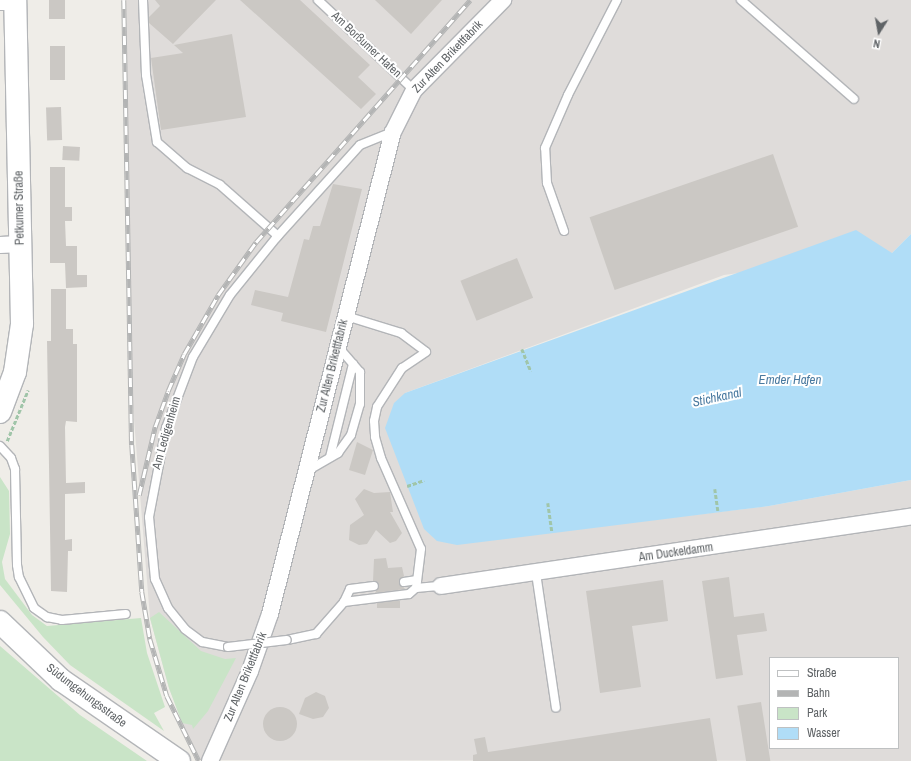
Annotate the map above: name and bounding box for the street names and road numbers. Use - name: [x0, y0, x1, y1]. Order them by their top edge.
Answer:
- street label: Am Borßumer Hafen: [328, 9, 404, 81]
- street label: Zur Alten Brikettfabrik: [410, 18, 486, 96]
- street label: Petkumer Straße: [12, 171, 28, 245]
- street label: Zur Alten Brikettfabrik: [314, 318, 352, 414]
- street label: Am Ledigenheim: [150, 395, 184, 471]
- street label: Am Duckeldamm: [638, 541, 714, 565]
- street label: Zur Alten Brikettfabrik: [221, 630, 271, 724]
- street label: Südumgehungsstraße: [43, 661, 129, 731]

